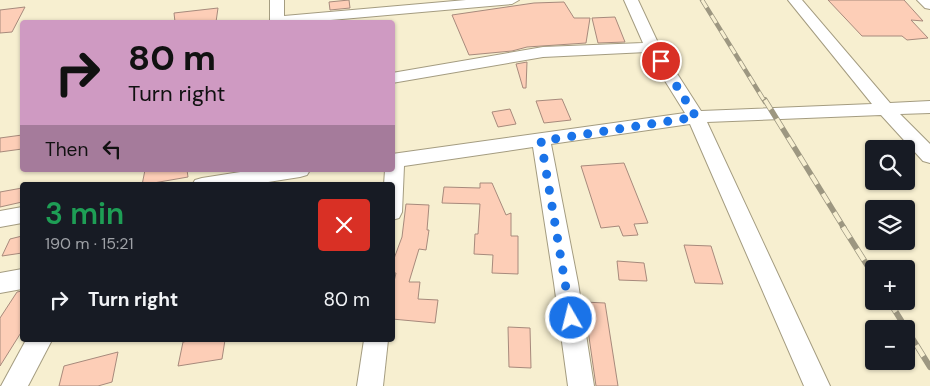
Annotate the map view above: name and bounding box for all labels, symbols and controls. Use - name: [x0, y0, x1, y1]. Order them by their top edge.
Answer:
- text: 80 m: [128, 35, 216, 81]
- icon: right: [45, 40, 110, 105]
- pin: [640, 40, 682, 82]
- icon: arrive: [647, 47, 675, 75]
- text: Turn right: [128, 79, 225, 108]
- icon: left: [98, 135, 126, 163]
- text: Then: [45, 137, 88, 162]
- map controls: [865, 140, 915, 370]
- button: search: [865, 140, 915, 190]
- text: 3 min: [45, 194, 124, 233]
- button: close: [318, 199, 370, 251]
- button: layers: [865, 200, 915, 250]
- text: 190 m · 15:21: [45, 233, 133, 254]
- button: +: [865, 260, 915, 310]
- icon: right: [45, 286, 73, 314]
- text: Turn right: [88, 287, 178, 312]
- text: 80 m: [323, 287, 370, 312]
- position arrow: [544, 291, 596, 343]
- button: −: [865, 320, 915, 370]

